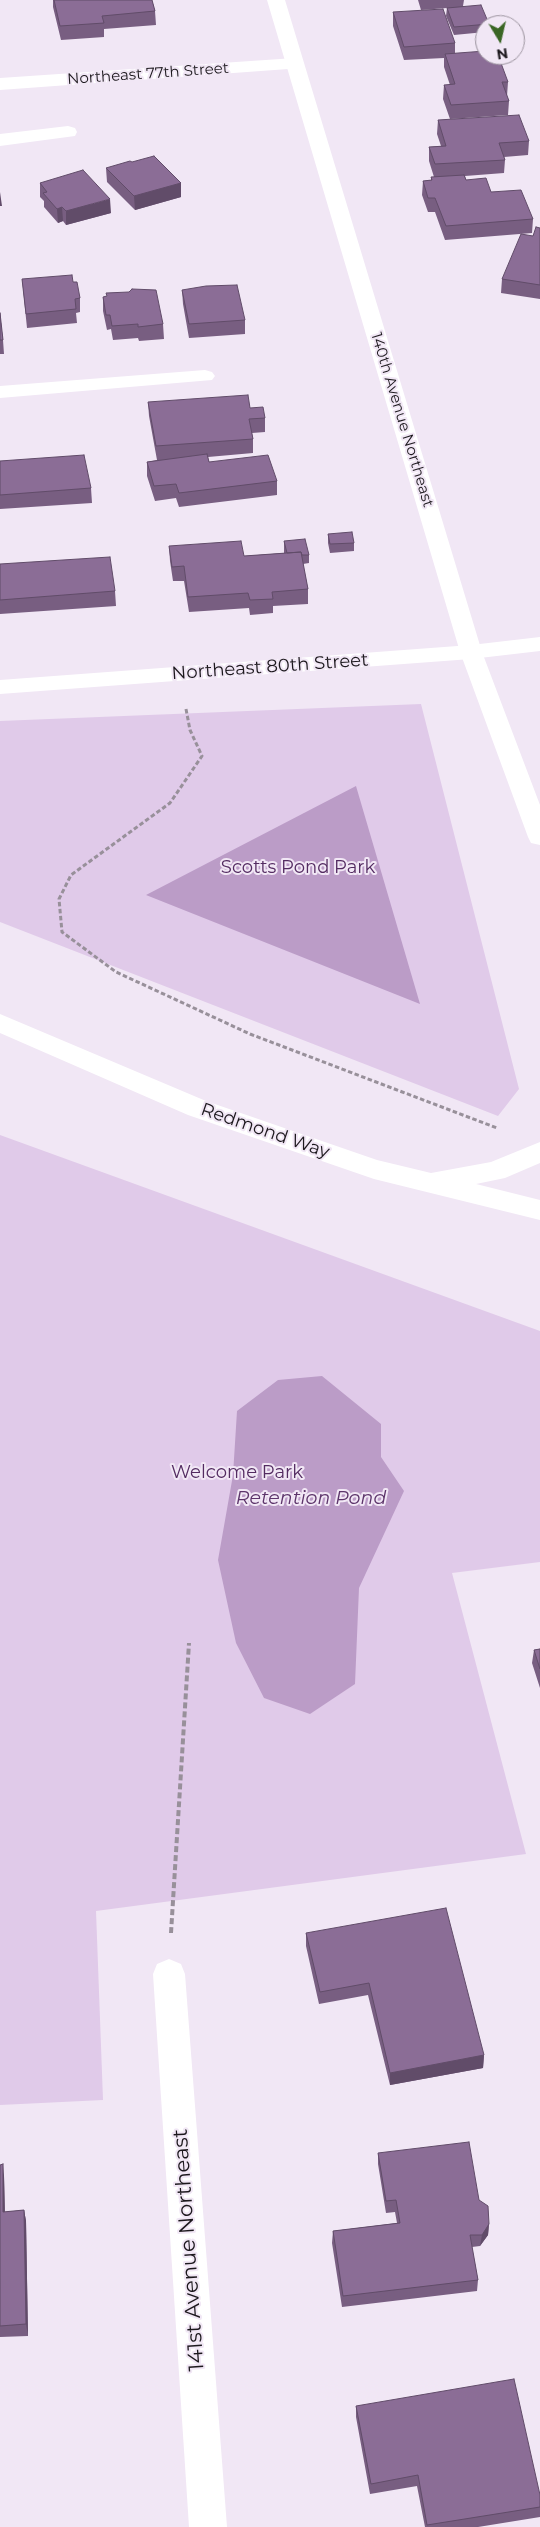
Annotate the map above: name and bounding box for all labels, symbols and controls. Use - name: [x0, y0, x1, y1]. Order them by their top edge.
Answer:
- north arrow: [475, 15, 525, 65]
- text: N: [495, 44, 509, 64]
- street label: Northeast 77th Street: [67, 59, 229, 89]
- street label: 140th Avenue Northeast: [367, 331, 437, 509]
- street label: Northeast 80th Street: [171, 649, 369, 685]
- park label: Scotts Pond Park: [221, 857, 375, 879]
- street label: Redmond Way: [198, 1099, 332, 1163]
- park label: Welcome Park: [171, 1462, 303, 1484]
- water label: Retention Pond: [236, 1487, 386, 1509]
- street label: 141st Avenue Northeast: [168, 2128, 210, 2372]

